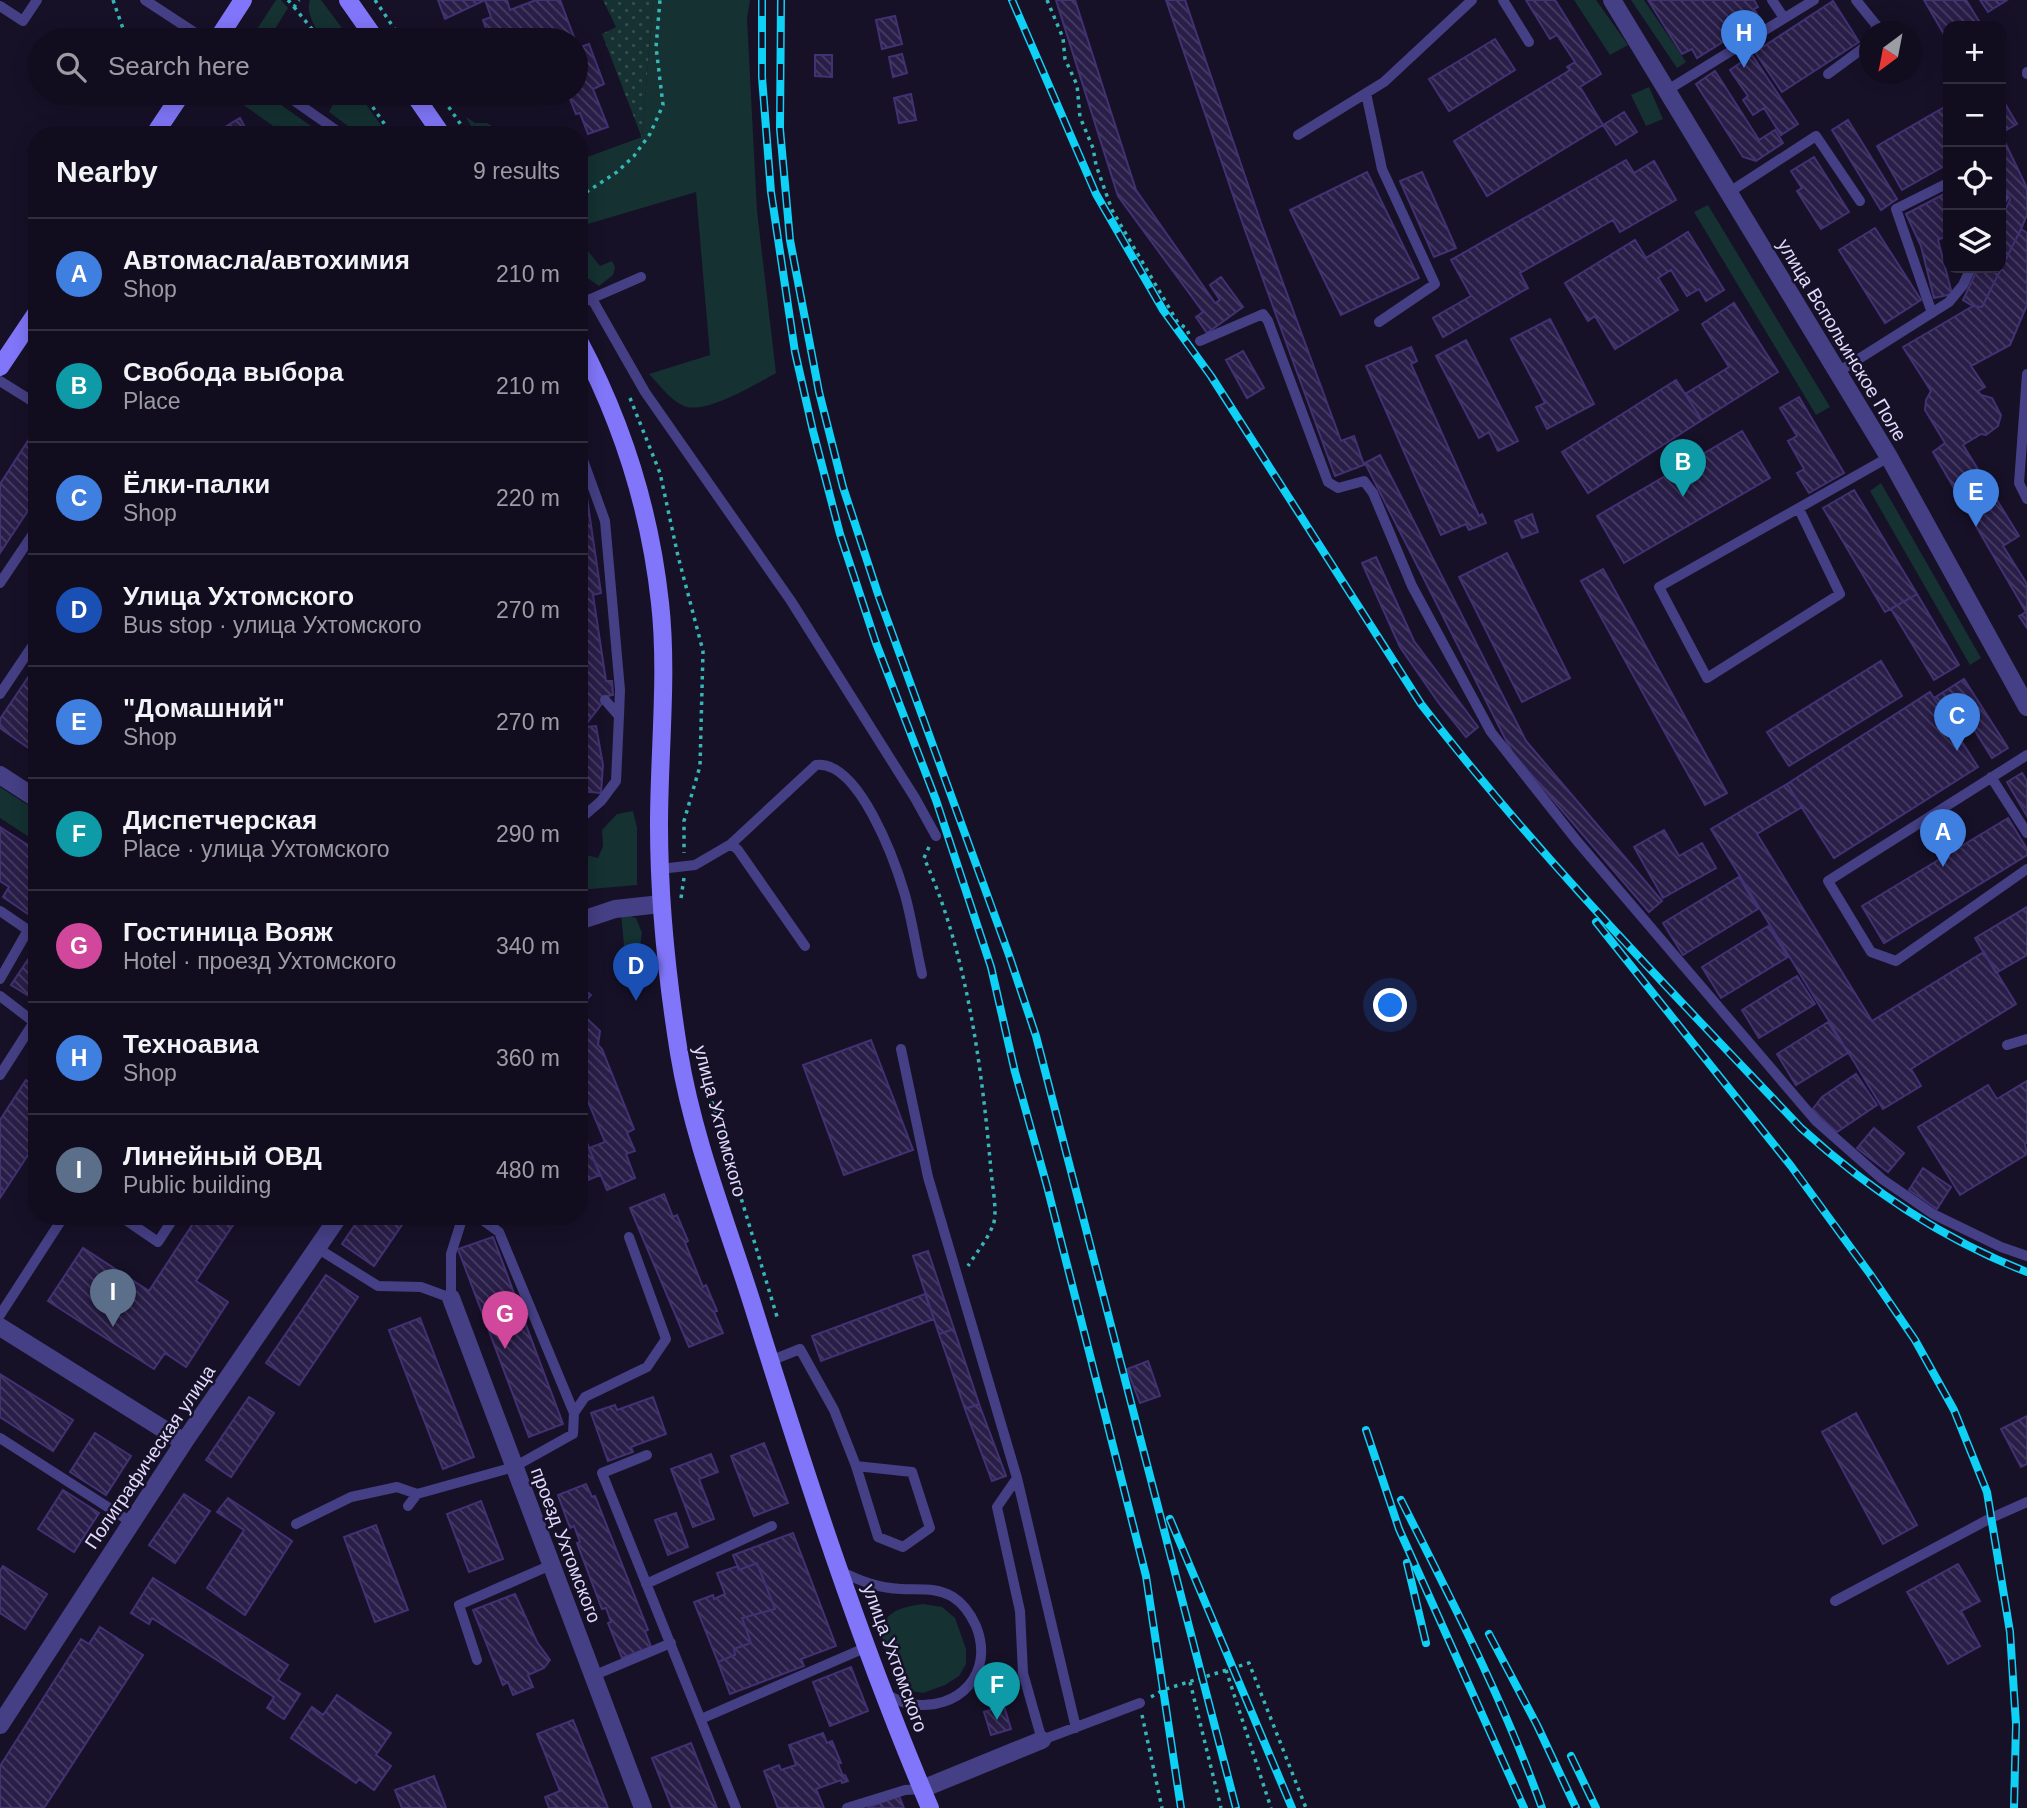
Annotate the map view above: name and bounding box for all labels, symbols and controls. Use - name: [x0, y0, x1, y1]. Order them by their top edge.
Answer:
- pin: H: [1721, 10, 1767, 68]
- north arrow: [1859, 21, 1922, 84]
- map controls: [1943, 21, 2006, 273]
- button: +: [1943, 21, 2006, 84]
- search box: [28, 28, 588, 105]
- icon: search: [52, 48, 90, 86]
- text: Search here: [108, 51, 250, 81]
- button: −: [1943, 84, 2006, 147]
- button: locate: [1943, 147, 2006, 210]
- text: Nearby: [56, 155, 158, 188]
- text: 9 results: [473, 158, 560, 184]
- button: layers: [1943, 210, 2006, 273]
- street label: улица Вспольинское Поле: [1773, 235, 1911, 445]
- text: Автомасла/автохимия: [123, 245, 410, 275]
- text: A: [71, 261, 87, 287]
- text: 210 m: [496, 261, 560, 287]
- text: Shop: [123, 276, 177, 302]
- text: Свобода выбора: [123, 357, 344, 387]
- text: B: [71, 373, 87, 399]
- text: 210 m: [496, 373, 560, 399]
- text: Place: [123, 388, 181, 414]
- pin: B: [1660, 439, 1706, 497]
- text: Ёлки-палки: [123, 469, 270, 499]
- pin: E: [1953, 469, 1999, 527]
- text: C: [71, 485, 87, 511]
- text: 220 m: [496, 485, 560, 511]
- text: Shop: [123, 500, 177, 526]
- text: Улица Ухтомского: [123, 581, 354, 611]
- text: D: [71, 597, 87, 623]
- text: 270 m: [496, 597, 560, 623]
- text: Bus stop · улица Ухтомского: [123, 612, 422, 638]
- text: "Домашний": [123, 693, 285, 723]
- pin: C: [1934, 693, 1980, 751]
- text: E: [71, 709, 87, 735]
- text: 270 m: [496, 709, 560, 735]
- text: Shop: [123, 724, 177, 750]
- text: Диспетчерская: [123, 805, 317, 835]
- pin: A: [1920, 809, 1966, 867]
- text: F: [72, 821, 86, 847]
- text: 290 m: [496, 821, 560, 847]
- text: Place · улица Ухтомского: [123, 836, 390, 862]
- text: Гостиница Вояж: [123, 917, 333, 947]
- text: G: [70, 933, 88, 959]
- text: 340 m: [496, 933, 560, 959]
- pin: D: [613, 943, 659, 1001]
- text: Hotel · проезд Ухтомского: [123, 948, 396, 974]
- your location: [1373, 988, 1407, 1022]
- text: Техноавиа: [123, 1029, 259, 1059]
- street label: улица Ухтомского: [690, 1043, 750, 1199]
- text: H: [71, 1045, 87, 1071]
- text: 360 m: [496, 1045, 560, 1071]
- text: Shop: [123, 1060, 177, 1086]
- text: Линейный ОВД: [123, 1141, 322, 1171]
- text: I: [76, 1157, 82, 1183]
- text: 480 m: [496, 1157, 560, 1183]
- text: Public building: [123, 1172, 271, 1198]
- pin: I: [90, 1269, 136, 1327]
- pin: G: [482, 1291, 528, 1349]
- street label: Полиграфическая улица: [81, 1361, 220, 1553]
- street label: проезд Ухтомского: [527, 1464, 605, 1626]
- street label: улица Ухтомского: [858, 1581, 932, 1735]
- pin: F: [974, 1662, 1020, 1720]

